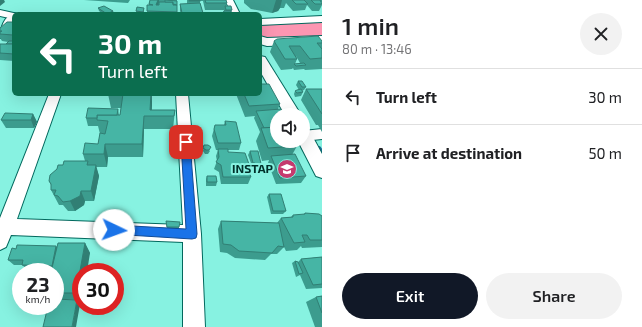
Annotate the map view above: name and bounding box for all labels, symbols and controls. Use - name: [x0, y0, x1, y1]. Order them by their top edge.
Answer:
- text: 1 min: [342, 11, 399, 40]
- button: close: [580, 13, 622, 55]
- text: 30 m: [98, 26, 162, 60]
- icon: left: [32, 28, 84, 80]
- text: 80 m · 13:46: [342, 41, 412, 57]
- text: Turn left: [98, 60, 168, 82]
- icon: left: [342, 86, 364, 108]
- text: Turn left: [376, 88, 437, 106]
- text: 30 m: [588, 88, 622, 106]
- map controls: [270, 108, 310, 148]
- button: sound: [270, 108, 310, 148]
- pin: [169, 125, 203, 159]
- icon: arrive: [175, 131, 197, 153]
- icon: arrive: [342, 142, 364, 164]
- text: Arrive at destination: [376, 144, 522, 162]
- text: 50 m: [588, 144, 622, 162]
- school or university icon: INSTAP: [276, 158, 298, 180]
- place label: INSTAP: [232, 161, 274, 175]
- position arrow: [93, 209, 135, 251]
- speed limit sign: 30: [72, 263, 124, 315]
- text: 23: [27, 272, 49, 296]
- button: Exit: [342, 273, 478, 319]
- button: Share: [486, 273, 622, 319]
- text: km/h: [26, 293, 50, 305]

